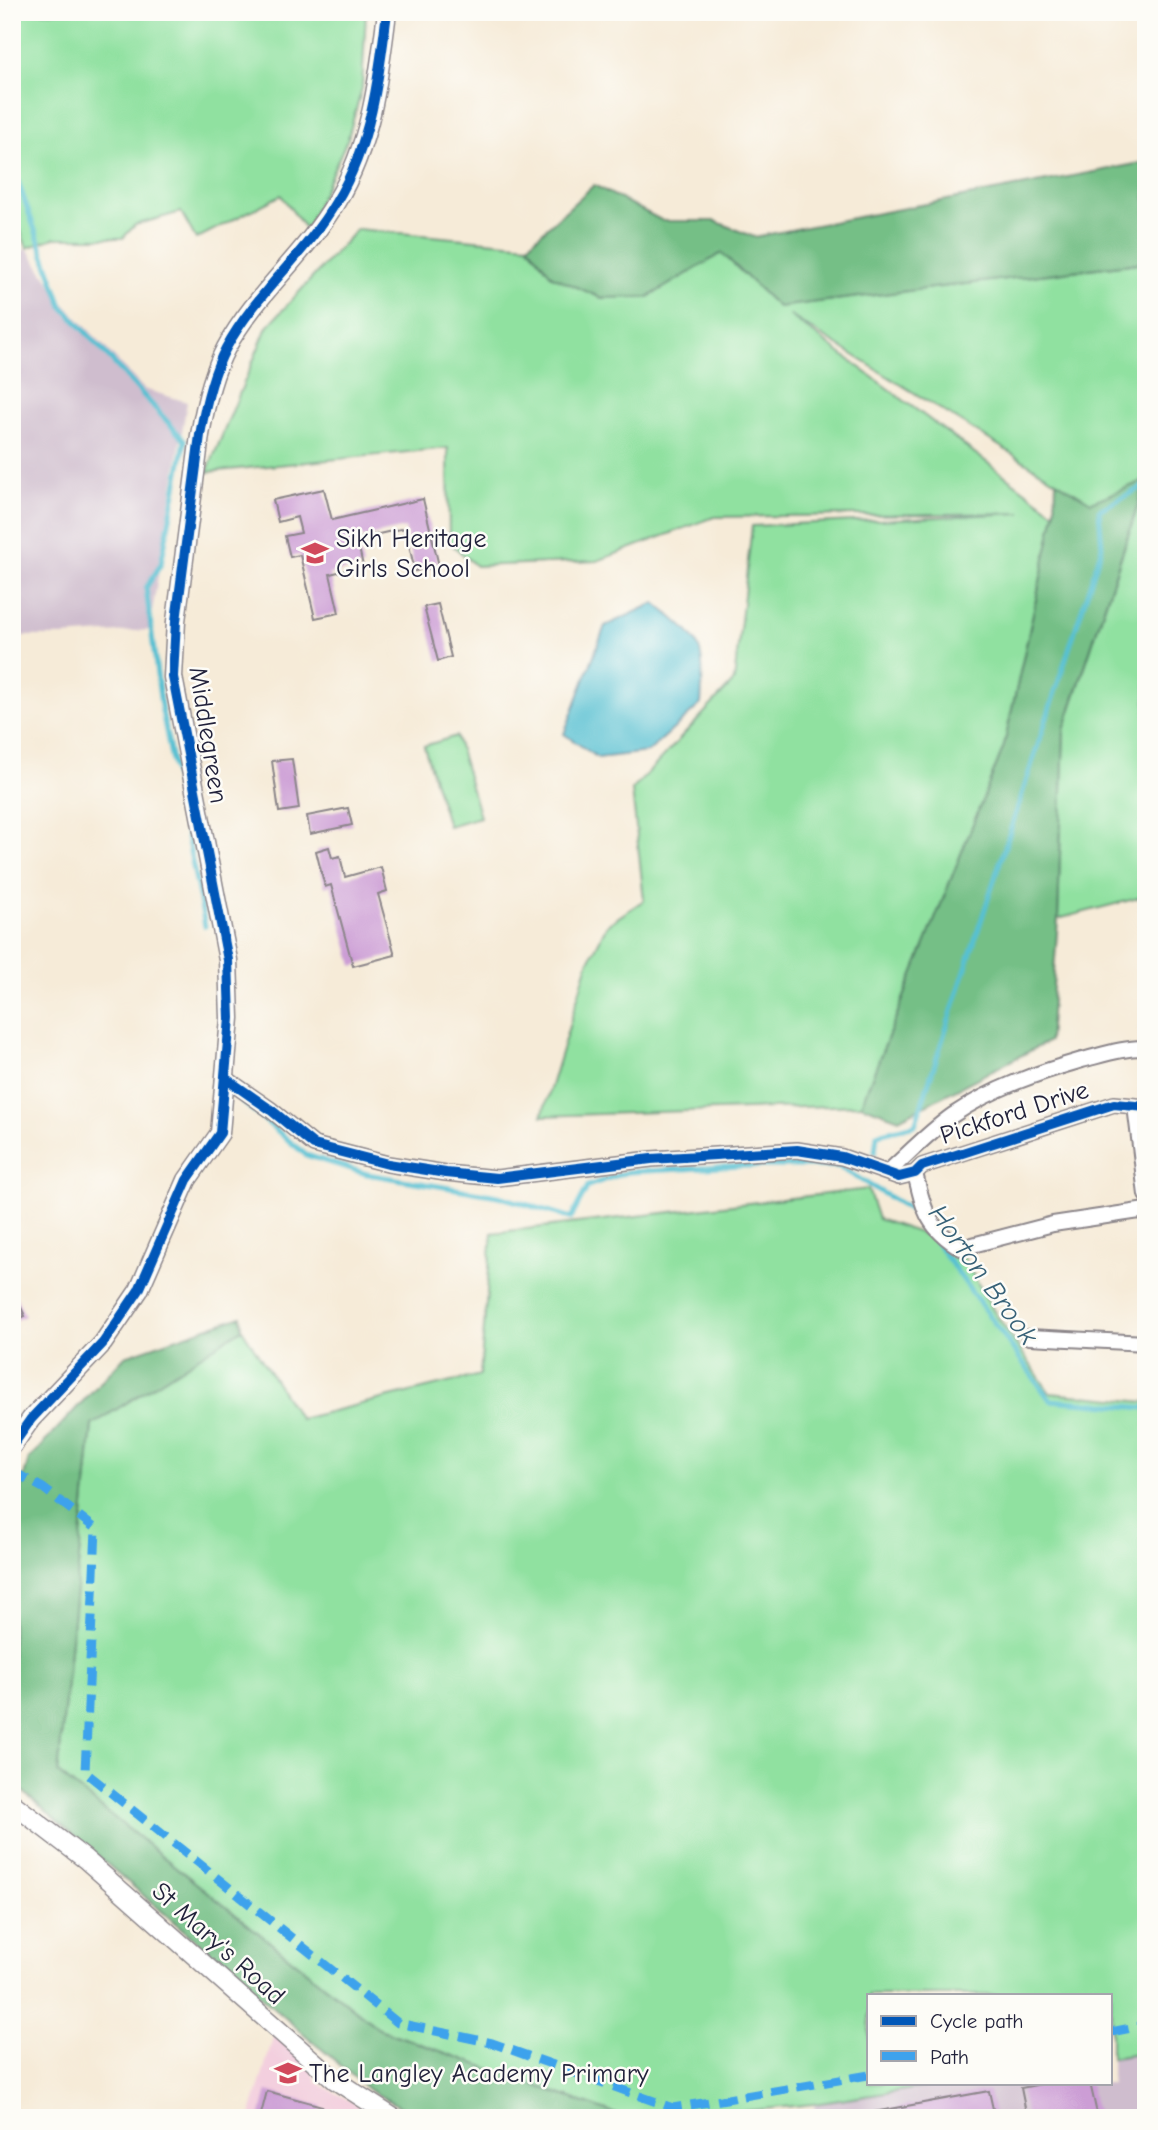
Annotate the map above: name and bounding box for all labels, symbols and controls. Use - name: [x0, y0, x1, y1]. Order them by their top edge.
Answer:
- place label: Sikh Heritage Girls School: [336, 524, 486, 584]
- school or university icon: Sikh Heritage Girls School: [300, 538, 330, 568]
- street label: Middlegreen: [182, 665, 234, 806]
- street label: Pickford Drive: [936, 1075, 1092, 1151]
- water label: Horton Brook: [922, 1198, 1045, 1351]
- street label: St Mary's Road: [146, 1876, 291, 2011]
- legend: [867, 1994, 1112, 2084]
- text: Cycle path: [930, 2009, 1023, 2033]
- text: Path: [930, 2045, 969, 2069]
- school or university icon: The Langley Academy Primary: [273, 2058, 303, 2088]
- place label: The Langley Academy Primary: [309, 2059, 649, 2089]

